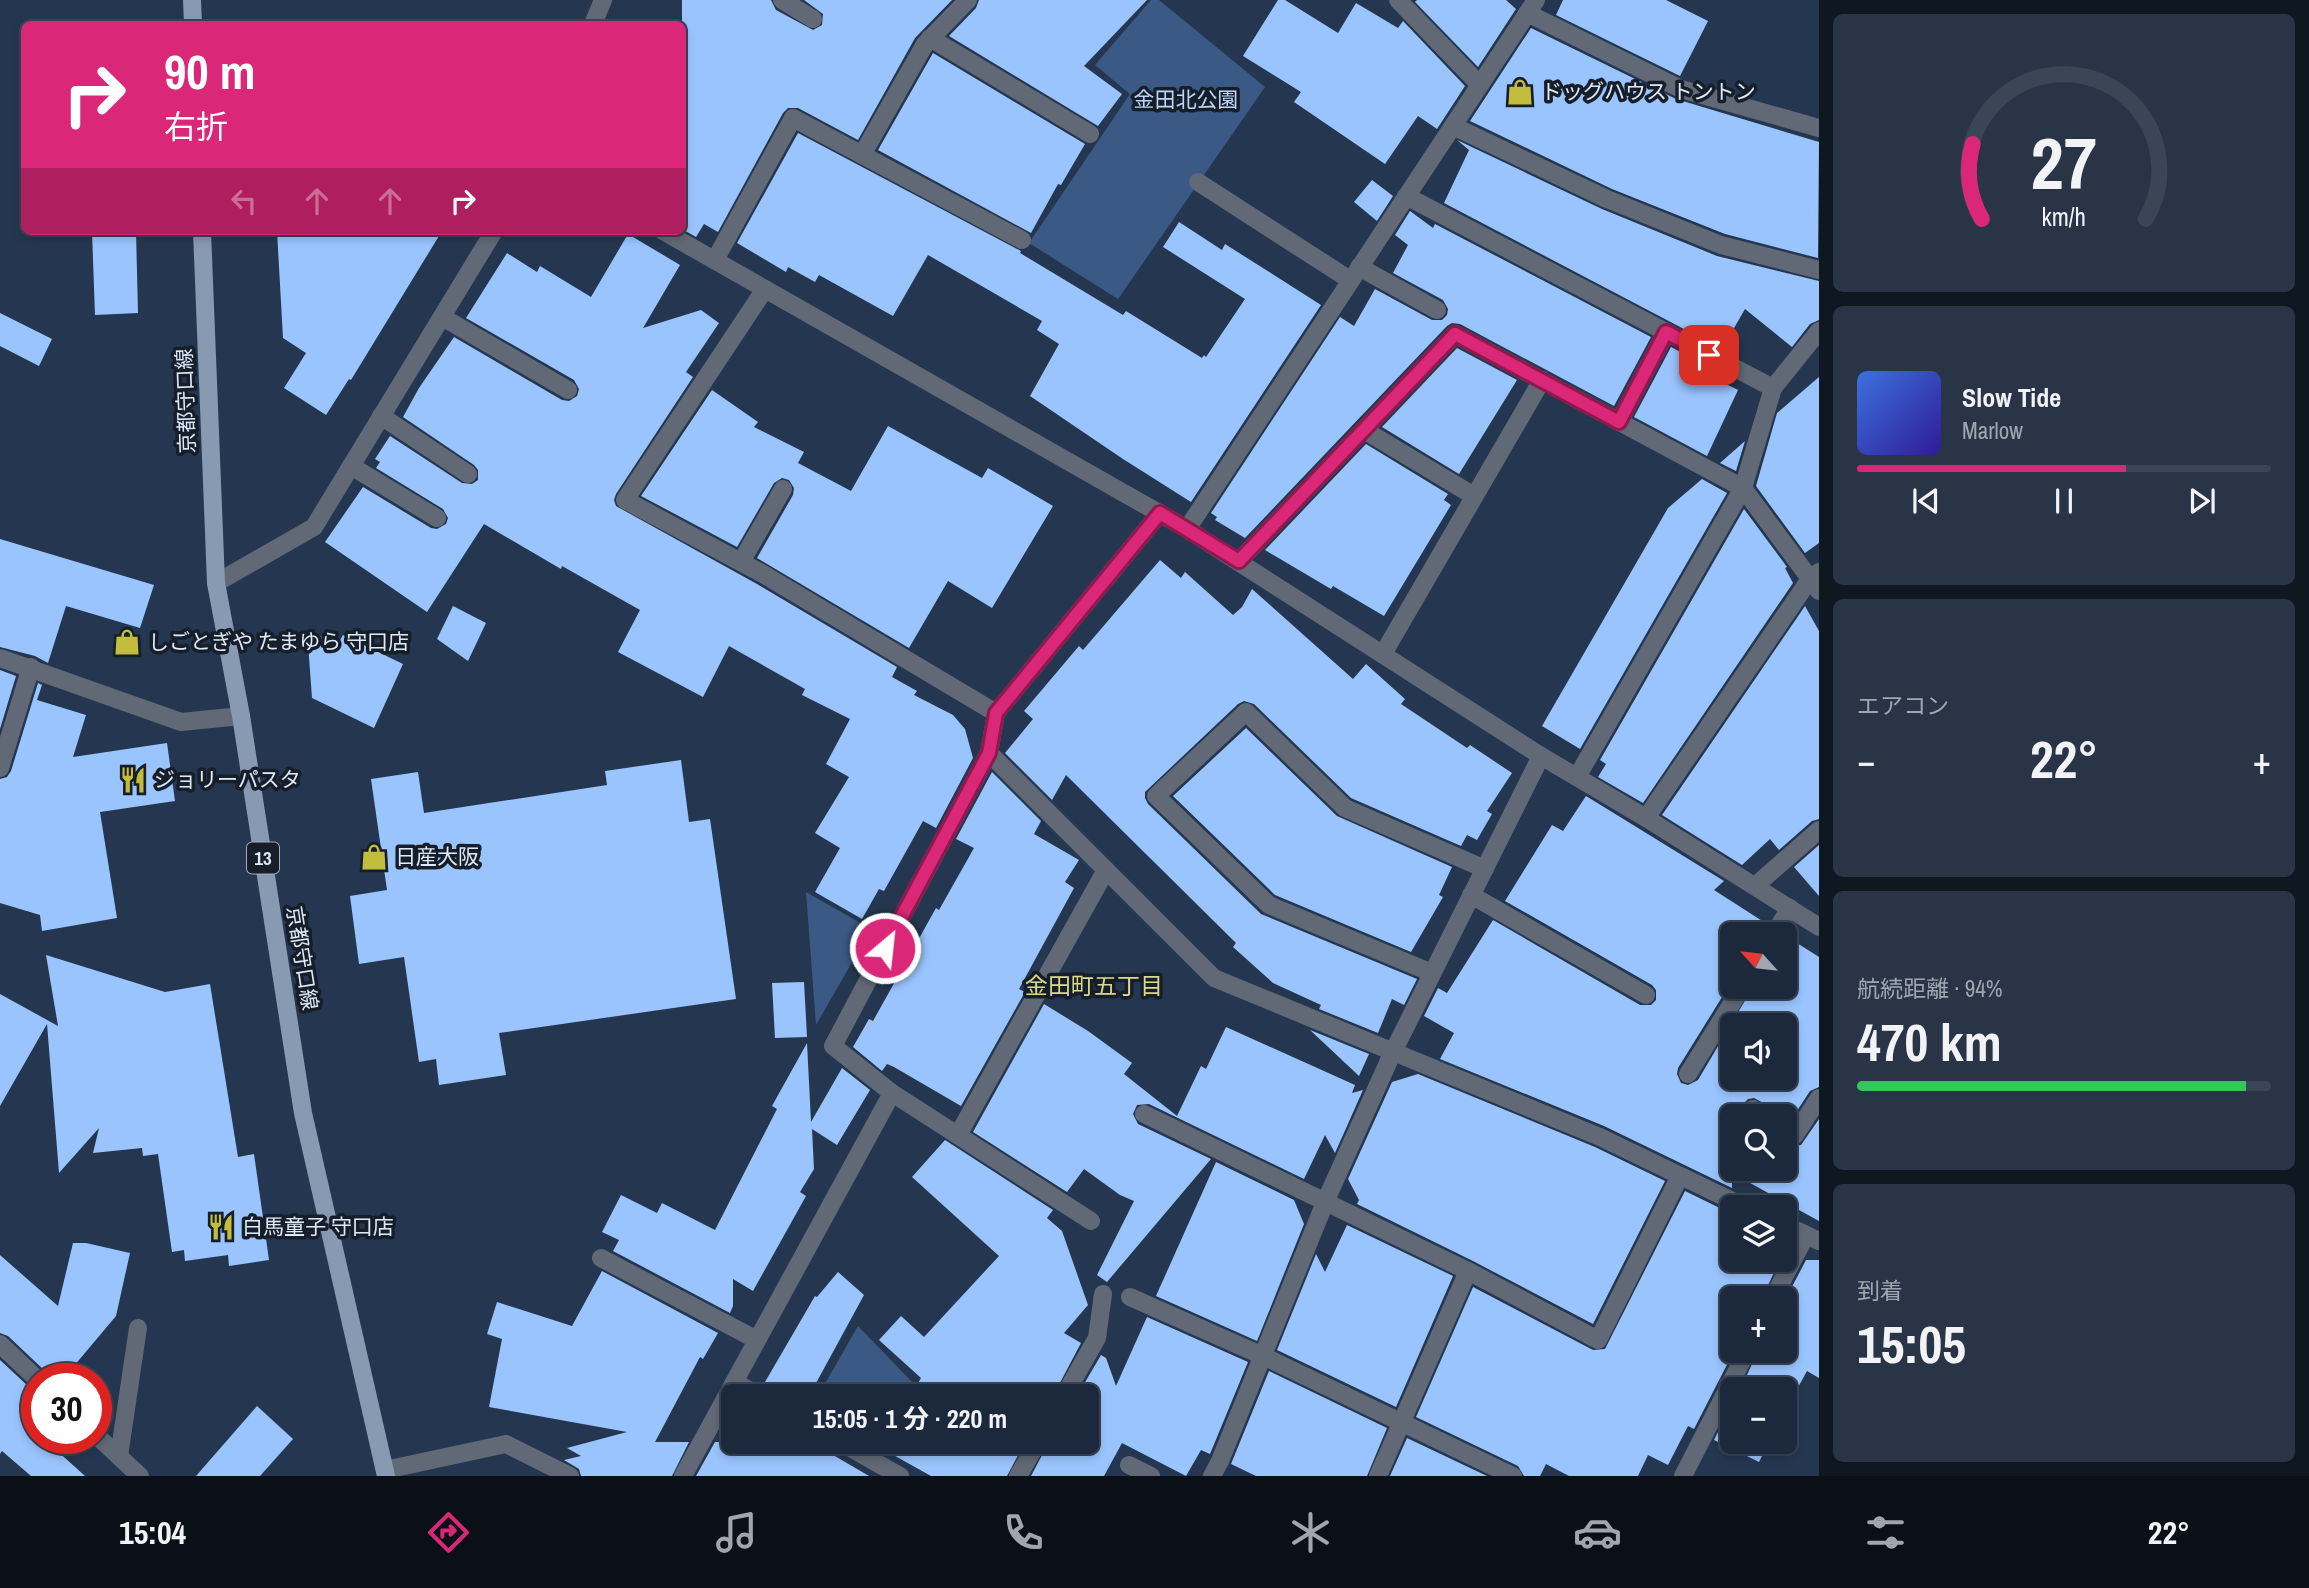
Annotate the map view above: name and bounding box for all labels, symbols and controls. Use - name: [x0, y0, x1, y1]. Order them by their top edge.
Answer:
- text: 90 m: [164, 38, 256, 104]
- icon: right: [49, 49, 140, 140]
- shop icon: ドッグハウス トントン: [1505, 77, 1535, 107]
- place label: ドッグハウス トントン: [1541, 77, 1756, 106]
- park label: 金田北公園: [1134, 85, 1239, 114]
- text: 右折: [164, 105, 228, 148]
- text: 27: [2031, 115, 2097, 213]
- icon: left: [225, 182, 263, 220]
- icon: ahead: [298, 182, 336, 220]
- icon: ahead: [371, 182, 409, 220]
- icon: right: [444, 182, 482, 220]
- text: km/h: [2042, 200, 2086, 234]
- pin: [1679, 325, 1739, 385]
- icon: arrive: [1690, 336, 1728, 374]
- street label: 京都守口線: [169, 348, 202, 454]
- text: Slow Tide: [1962, 380, 2061, 415]
- text: Marlow: [1962, 415, 2023, 446]
- icon: previous: [1907, 482, 1945, 520]
- icon: pause: [2045, 482, 2083, 520]
- icon: next: [2183, 482, 2221, 520]
- shop icon: しごとぎや たまゆら 守口店: [112, 627, 142, 657]
- place label: しごとぎや たまゆら 守口店: [148, 627, 409, 656]
- text: エアコン: [1857, 690, 1949, 721]
- text: 22°: [2030, 724, 2098, 794]
- text: −: [1857, 735, 1875, 786]
- text: +: [2253, 735, 2271, 786]
- restaurant icon: ジョリーパスタ: [118, 765, 148, 795]
- place label: ジョリーパスタ: [154, 765, 301, 794]
- road number: 13: [247, 842, 279, 874]
- shop icon: 日産大阪: [359, 842, 389, 872]
- place label: 日産大阪: [395, 842, 479, 871]
- street label: 京都守口線: [280, 904, 325, 1012]
- position arrow: [848, 911, 922, 985]
- north arrow: [1720, 922, 1797, 999]
- map controls: [1720, 922, 1797, 1454]
- district label: 金田町五丁目: [1025, 970, 1163, 1001]
- text: 航続距離 · 94%: [1857, 973, 2002, 1004]
- text: 470 km: [1857, 1007, 2002, 1077]
- button: sound: [1720, 1013, 1797, 1090]
- button: search: [1720, 1104, 1797, 1181]
- button: layers: [1720, 1195, 1797, 1272]
- restaurant icon: 白馬童子 守口店: [206, 1212, 236, 1242]
- place label: 白馬童子 守口店: [242, 1212, 394, 1241]
- text: 到着: [1857, 1275, 1903, 1306]
- button: +: [1720, 1286, 1797, 1363]
- text: 15:05: [1857, 1309, 1966, 1379]
- speed limit sign: 30: [21, 1363, 112, 1454]
- button: −: [1720, 1377, 1797, 1454]
- text: 15:05 · 1 分 · 220 m: [813, 1401, 1007, 1436]
- icon: directions: [424, 1508, 473, 1557]
- icon: music: [712, 1508, 761, 1557]
- icon: phone: [999, 1508, 1048, 1557]
- icon: climate: [1286, 1508, 1335, 1557]
- icon: car: [1573, 1508, 1622, 1557]
- icon: filters: [1861, 1508, 1910, 1557]
- text: 15:04: [119, 1511, 186, 1554]
- text: 22°: [2148, 1511, 2190, 1554]

